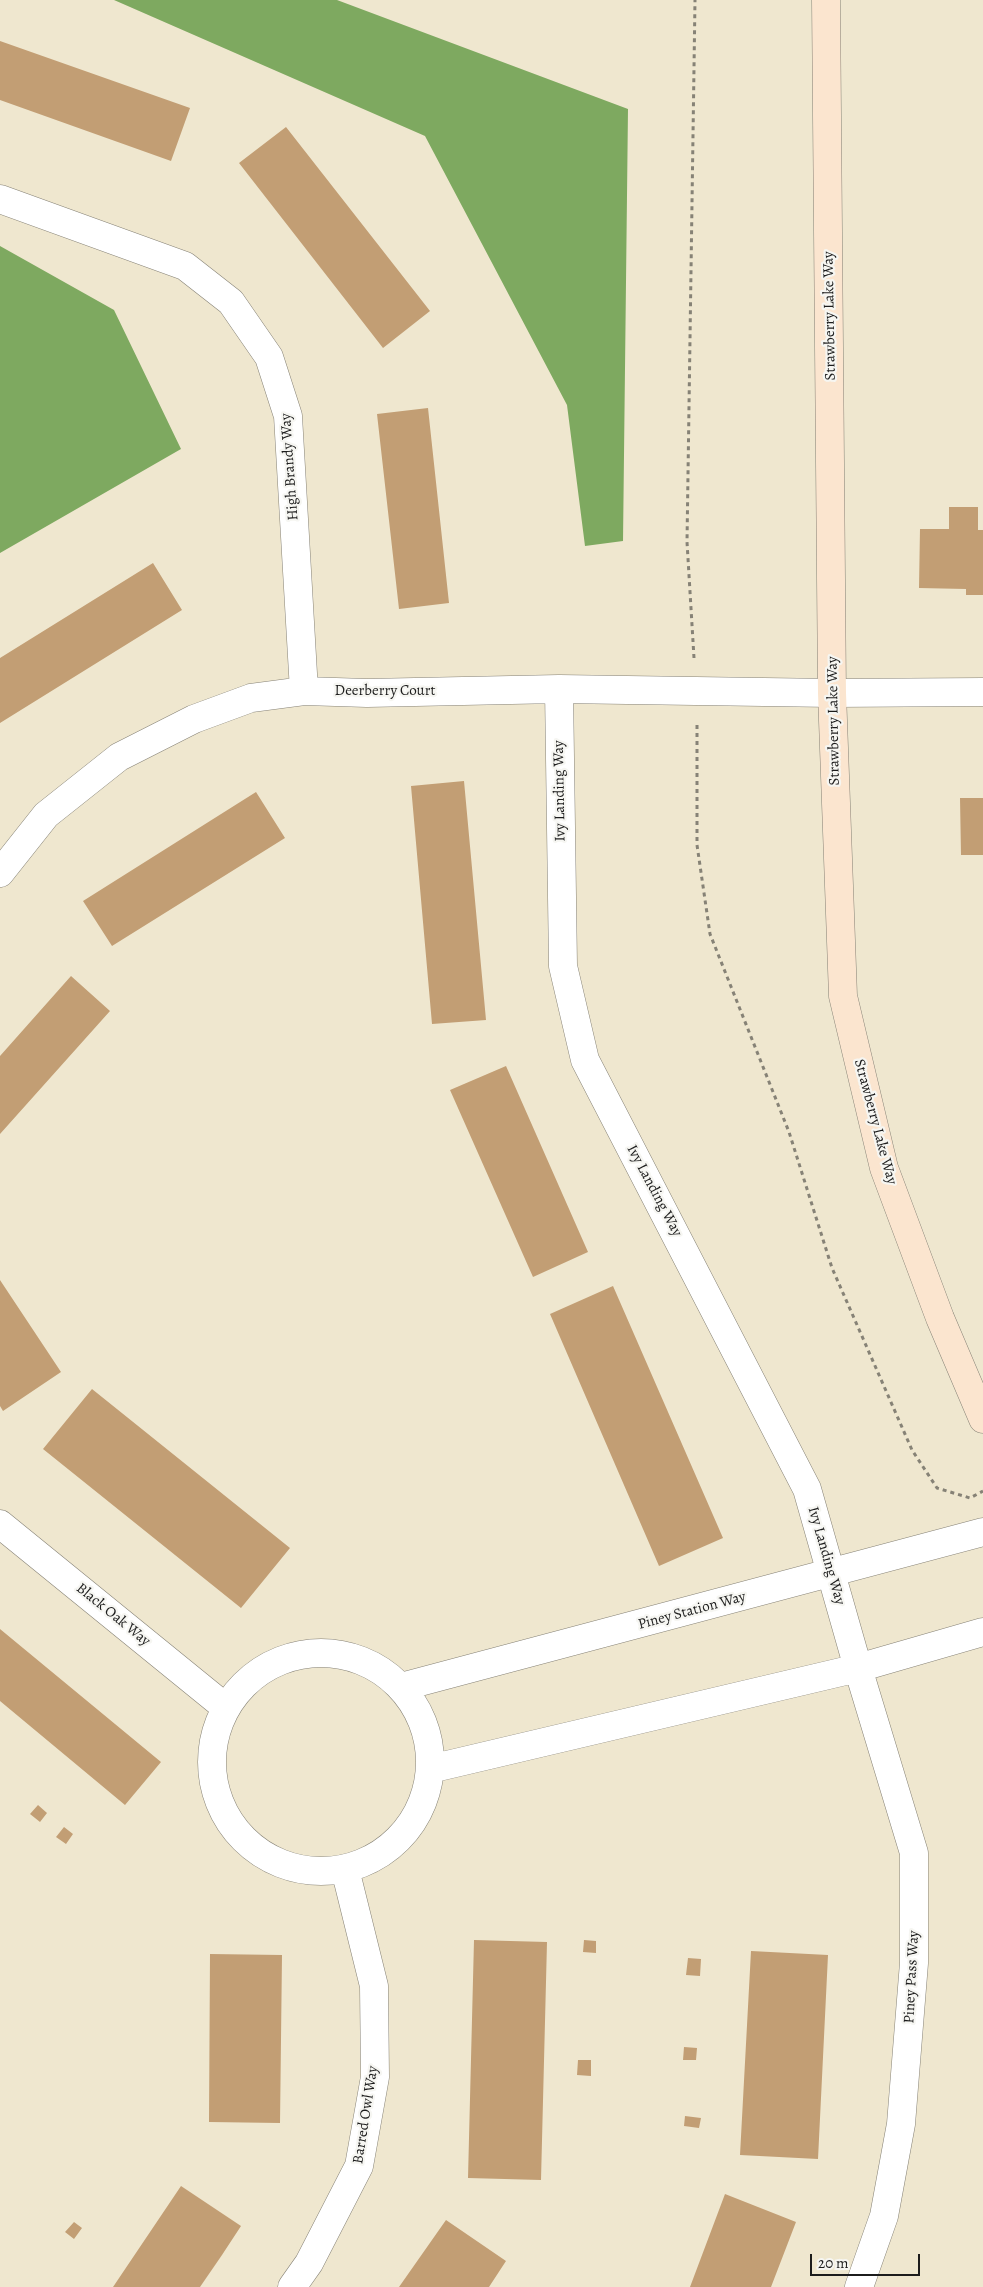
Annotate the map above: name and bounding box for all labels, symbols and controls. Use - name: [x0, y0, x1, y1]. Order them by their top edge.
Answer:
- street label: Strawberry Lake Way: [820, 251, 840, 381]
- street label: High Brandy Way: [277, 413, 303, 521]
- street label: Strawberry Lake Way: [824, 656, 844, 786]
- street label: Deerberry Court: [335, 682, 435, 700]
- street label: Ivy Landing Way: [550, 740, 570, 842]
- street label: Strawberry Lake Way: [850, 1057, 900, 1187]
- street label: Ivy Landing Way: [622, 1142, 686, 1240]
- street label: Ivy Landing Way: [803, 1505, 849, 1607]
- street label: Black Oak Way: [72, 1580, 154, 1650]
- street label: Piney Station Way: [636, 1588, 748, 1634]
- street label: Piney Pass Way: [901, 1930, 923, 2024]
- street label: Barred Owl Way: [349, 2065, 383, 2165]
- scale bar: [813, 2244, 923, 2276]
- text: 20 m: [818, 2253, 849, 2273]

